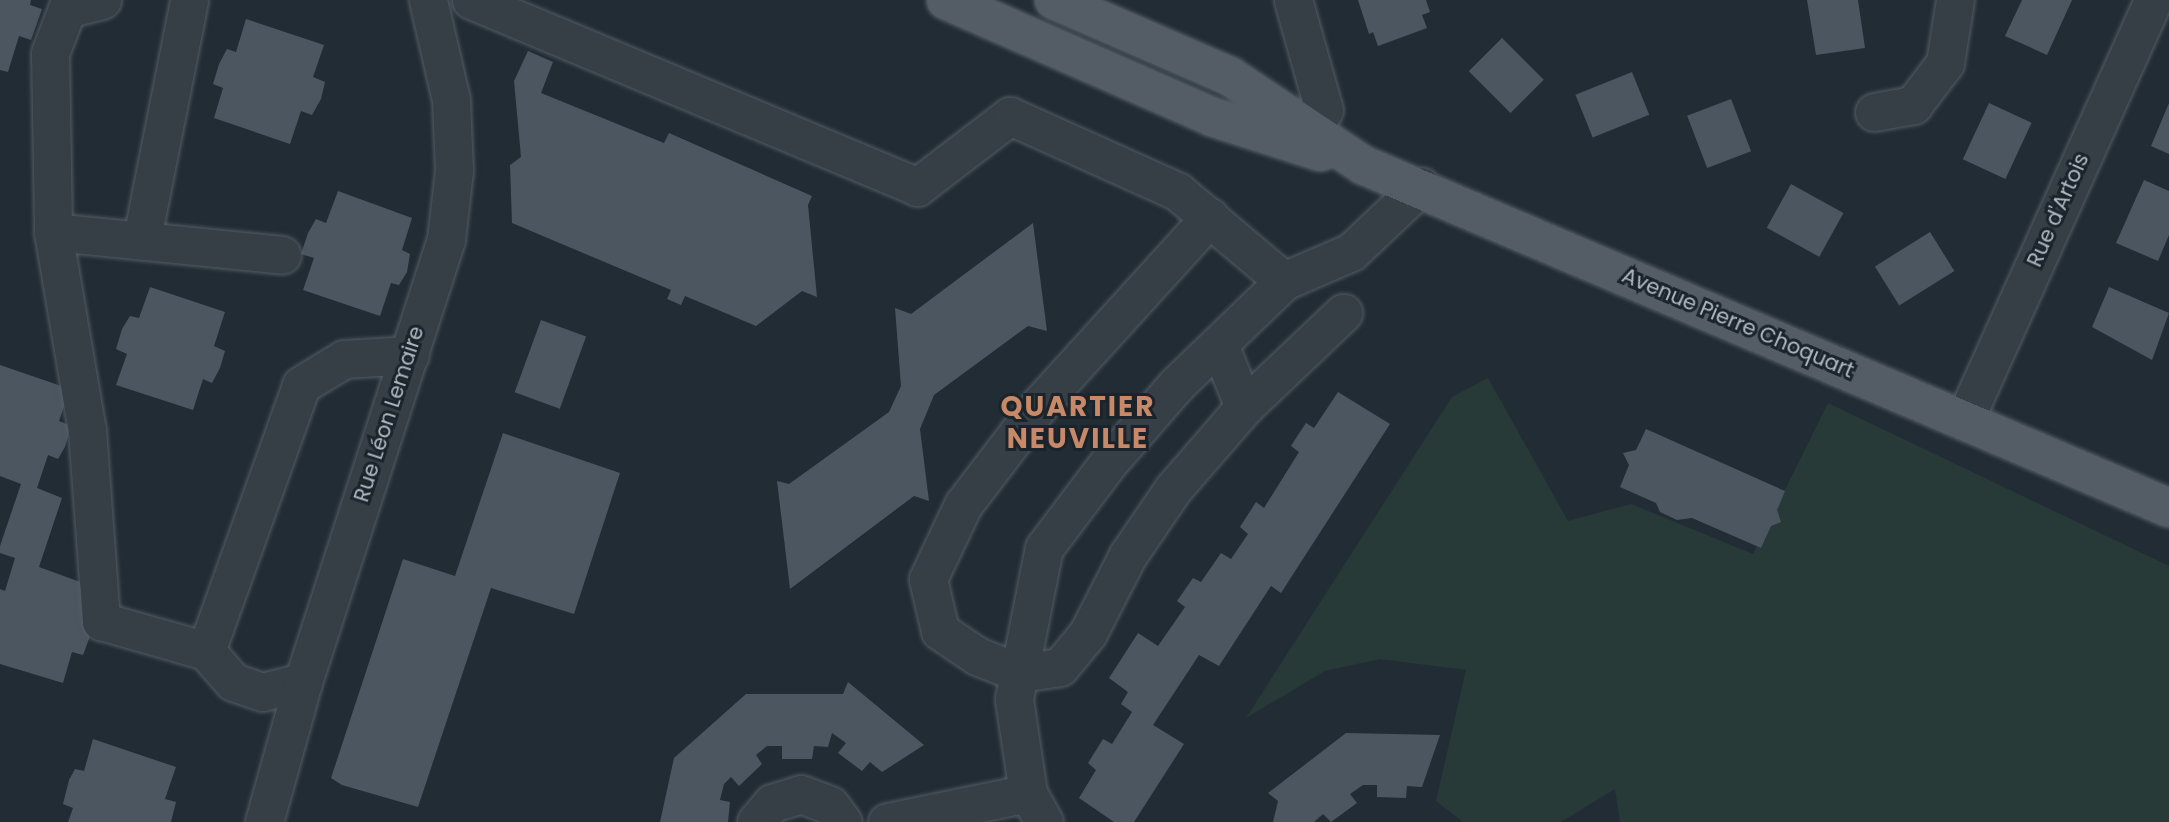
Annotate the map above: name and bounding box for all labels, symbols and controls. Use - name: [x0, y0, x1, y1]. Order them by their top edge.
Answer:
- street label: Rue d'Artois: [2022, 149, 2094, 271]
- street label: Avenue Pierre Choquart: [1618, 263, 1858, 383]
- street label: Rue Léon Lemaire: [349, 323, 429, 505]
- district label: QUARTIER NEUVILLE: [1002, 390, 1154, 456]

